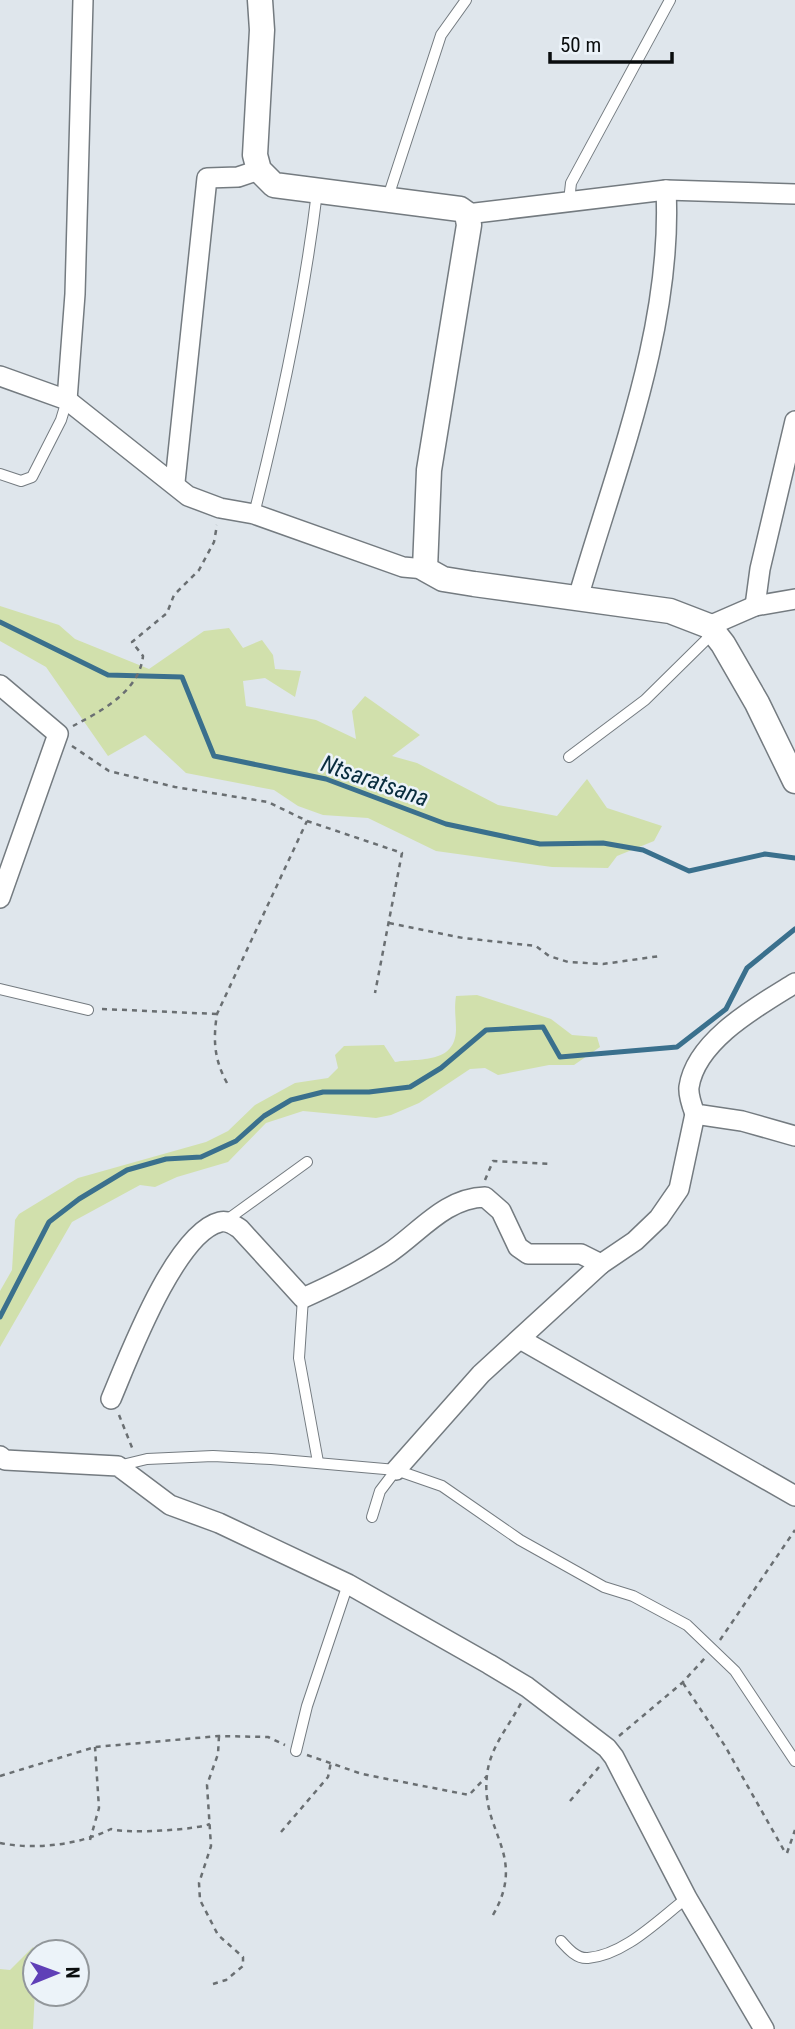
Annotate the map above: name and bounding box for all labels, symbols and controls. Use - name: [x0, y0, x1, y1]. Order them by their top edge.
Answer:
- scale bar: [550, 21, 672, 65]
- text: 50 m: [560, 33, 601, 57]
- water label: Ntsaratsana: [318, 750, 432, 812]
- north arrow: [21, 1938, 91, 2008]
- text: N: [61, 1967, 84, 1979]

